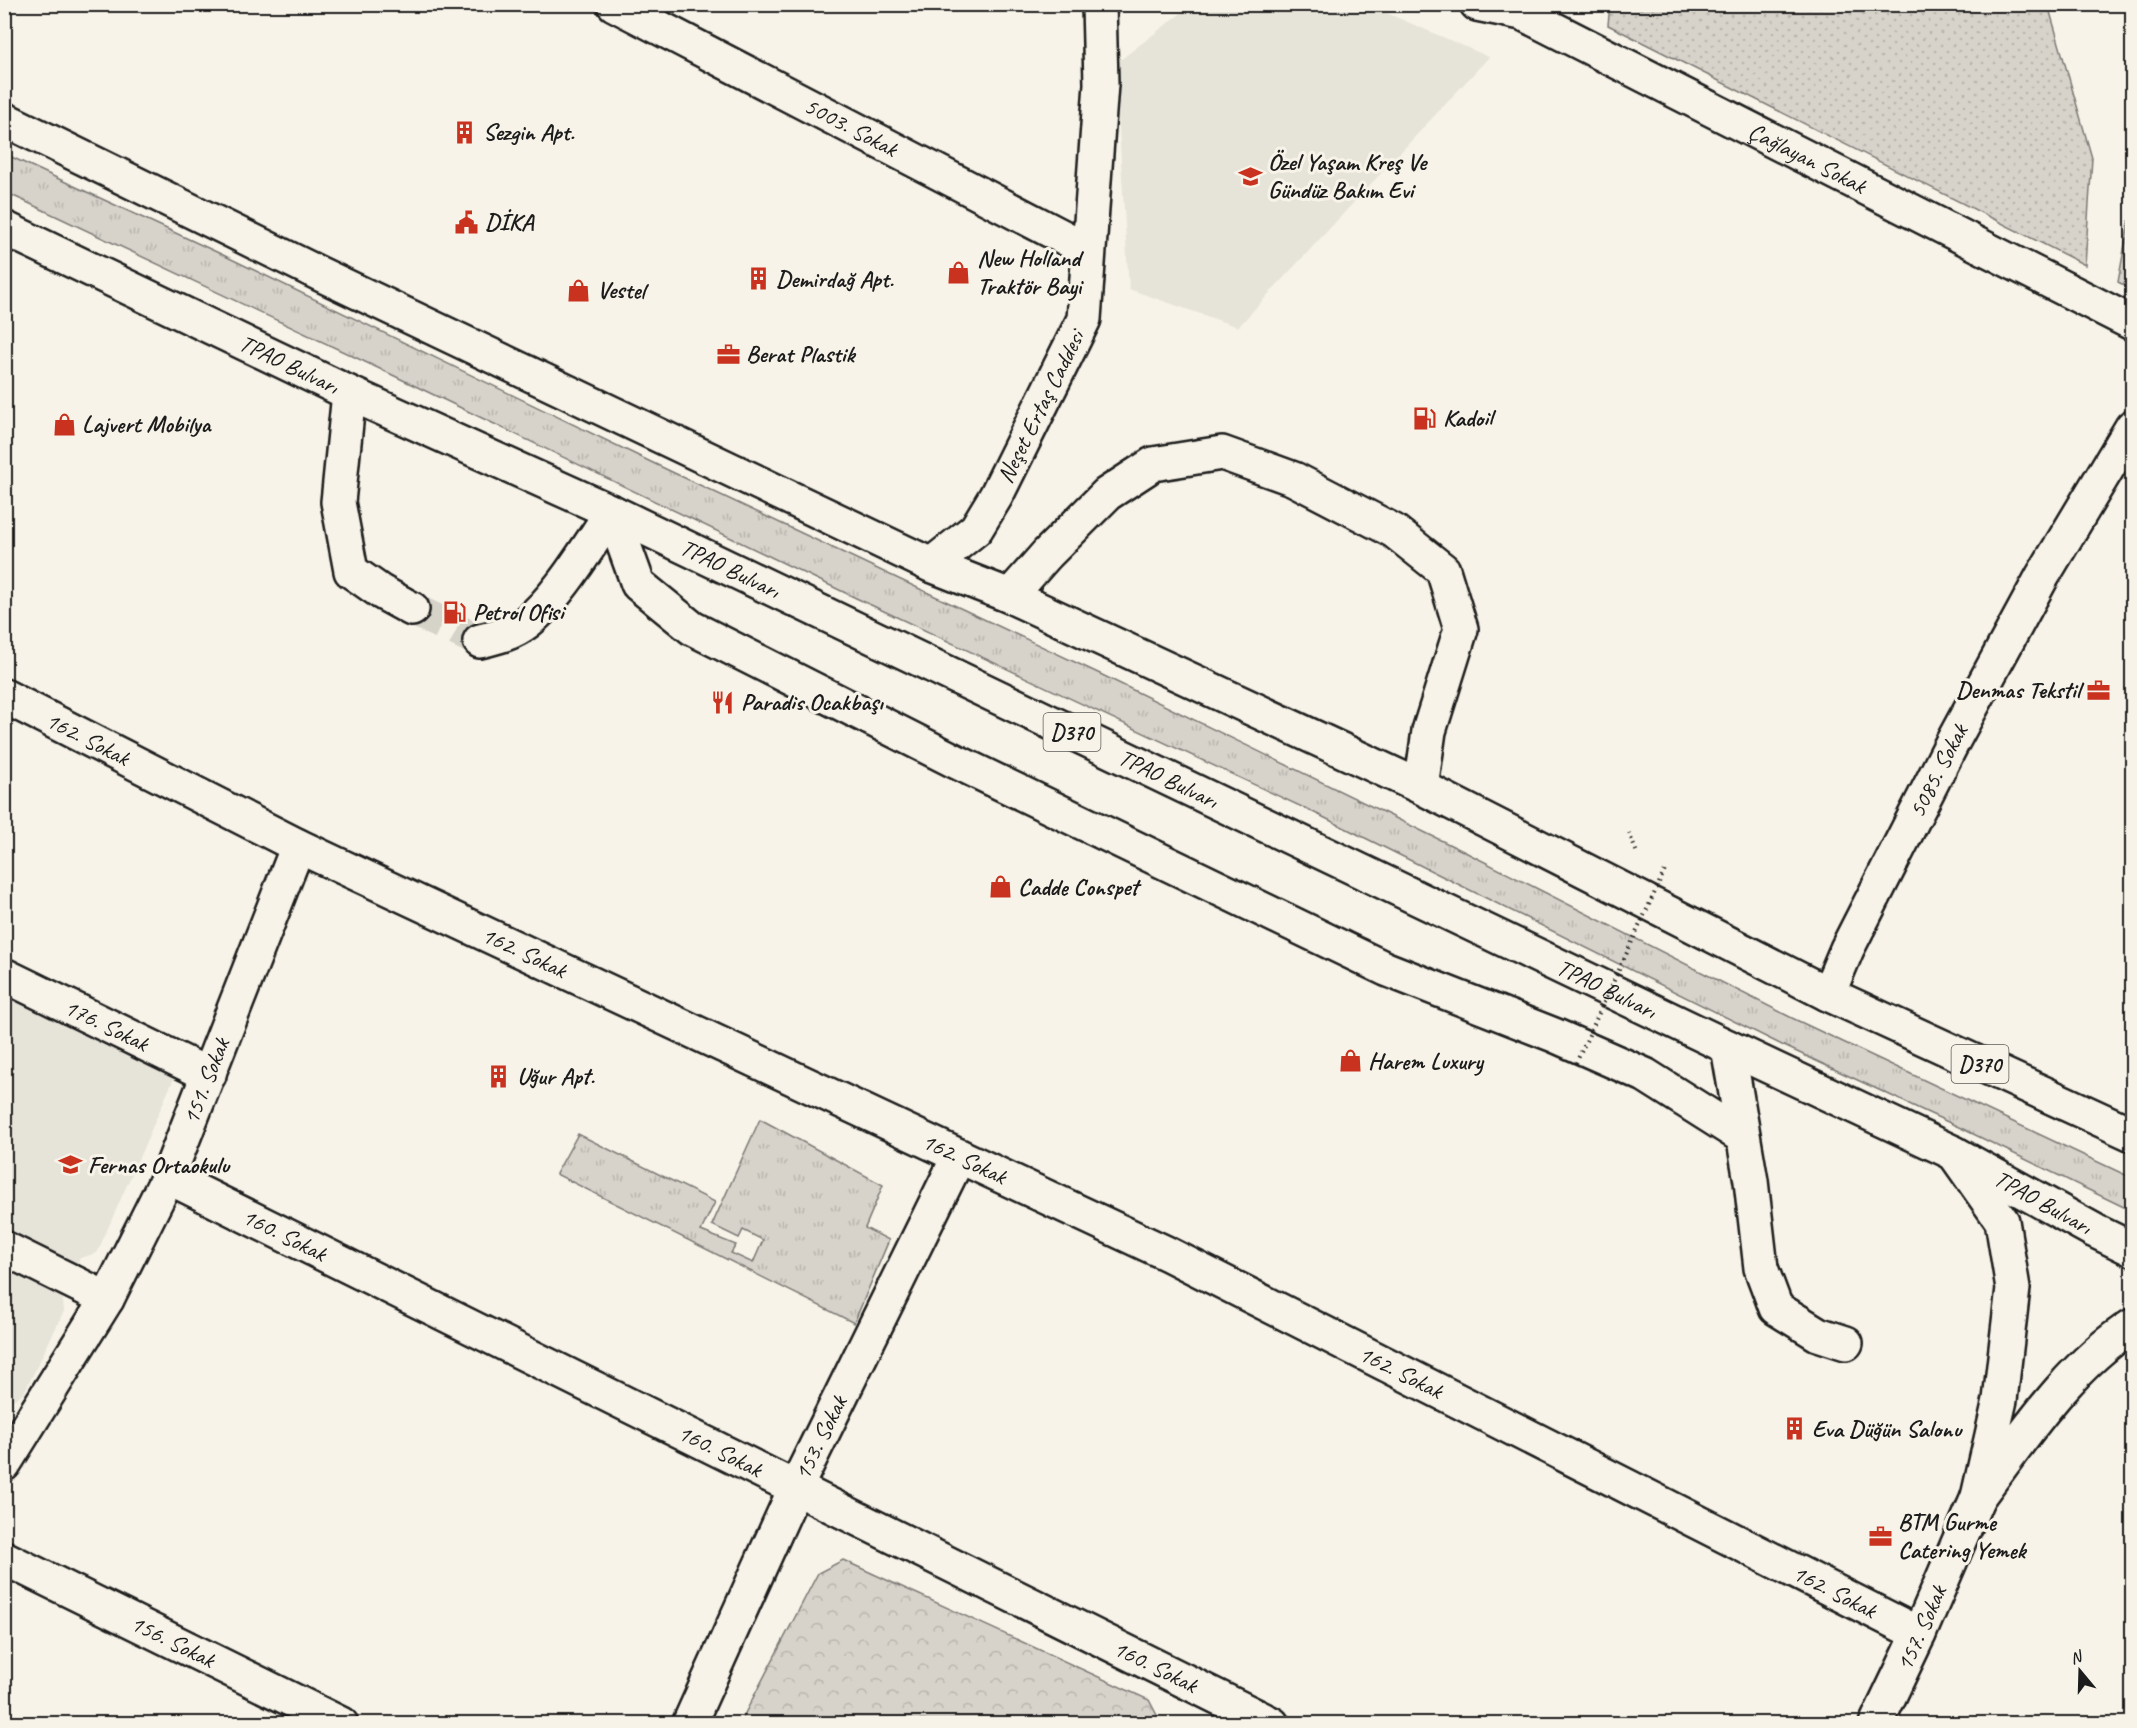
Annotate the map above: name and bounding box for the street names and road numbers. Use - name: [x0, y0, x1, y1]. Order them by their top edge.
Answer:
- street label: 5003. Sokak: [799, 90, 905, 165]
- street label: Çağlayan Sokak: [1744, 116, 1873, 201]
- street label: Neşet Ertaş Caddesi: [990, 322, 1092, 488]
- street label: TPAO Bulvarı: [234, 328, 345, 402]
- street label: TPAO Bulvarı: [675, 532, 786, 606]
- street label: 162. Sokak: [41, 705, 137, 774]
- road number: D370: [1044, 713, 1100, 751]
- street label: 5085. Sokak: [1902, 717, 1975, 822]
- street label: TPAO Bulvarı: [1114, 742, 1224, 816]
- street label: 162. Sokak: [477, 919, 573, 986]
- street label: TPAO Bulvarı: [1552, 952, 1663, 1026]
- street label: 176. Sokak: [59, 992, 156, 1059]
- street label: 151. Sokak: [175, 1032, 237, 1128]
- road number: D370: [1952, 1045, 2008, 1083]
- street label: 162. Sokak: [917, 1126, 1013, 1192]
- street label: TPAO Bulvarı: [1989, 1163, 2098, 1242]
- street label: 160. Sokak: [237, 1201, 334, 1269]
- street label: 162. Sokak: [1354, 1338, 1450, 1407]
- street label: 153. Sokak: [787, 1389, 855, 1485]
- street label: 160. Sokak: [673, 1417, 769, 1485]
- street label: 162. Sokak: [1788, 1558, 1884, 1626]
- street label: 157. Sokak: [1889, 1579, 1954, 1675]
- street label: 156. Sokak: [126, 1608, 222, 1675]
- street label: 160. Sokak: [1108, 1633, 1204, 1701]

